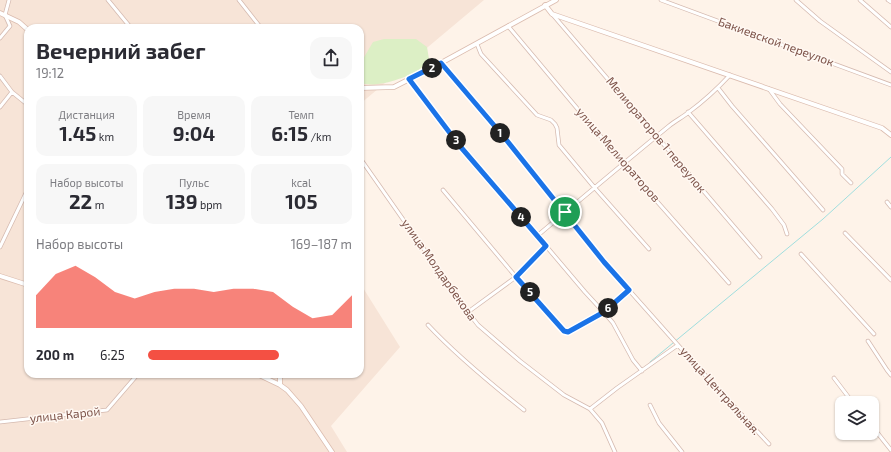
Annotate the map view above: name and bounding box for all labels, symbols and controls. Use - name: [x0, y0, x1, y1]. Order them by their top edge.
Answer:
- street label: Бакиевской переулок: [716, 14, 837, 70]
- text: Вечерний забег: [36, 37, 205, 63]
- button: share: [310, 37, 352, 79]
- pin: 2: [422, 58, 442, 78]
- text: 2: [429, 61, 435, 74]
- text: 19:12: [36, 65, 64, 81]
- street label: Мелиораторов 1 переулок: [603, 73, 710, 196]
- street label: улица Мелиораторов: [573, 104, 664, 205]
- text: Дистанция: [59, 108, 115, 121]
- text: Время: [177, 108, 211, 121]
- text: Темп: [288, 108, 314, 121]
- text: 1.45: [59, 121, 96, 145]
- text: 9:04: [173, 121, 215, 145]
- text: 6:15: [271, 121, 308, 145]
- pin: 1: [490, 123, 510, 143]
- text: 1: [498, 126, 502, 139]
- text: km: [96, 130, 114, 143]
- text: /km: [308, 130, 331, 143]
- pin: 3: [446, 130, 466, 150]
- text: 3: [453, 133, 459, 146]
- text: Набор высоты: [50, 176, 124, 189]
- text: Пульс: [179, 176, 209, 189]
- text: kcal: [291, 176, 311, 189]
- text: 22: [69, 189, 92, 213]
- text: 139: [166, 189, 198, 213]
- text: 105: [285, 189, 317, 213]
- pin: [548, 195, 582, 229]
- text: m: [92, 198, 104, 211]
- text: bpm: [198, 198, 222, 211]
- icon: arrive: [554, 201, 576, 223]
- pin: 4: [511, 207, 531, 227]
- text: 4: [517, 210, 525, 223]
- street label: улица Молдарбекова: [399, 216, 480, 323]
- text: Набор высоты: [36, 236, 123, 252]
- text: 169–187 m: [291, 236, 352, 252]
- pin: 5: [520, 282, 540, 302]
- text: 5: [527, 285, 533, 298]
- pin: 6: [598, 298, 618, 318]
- text: 6: [605, 301, 611, 314]
- street label: улица Центральная.: [677, 344, 764, 438]
- text: 200 m: [36, 347, 74, 363]
- text: 6:25: [100, 347, 125, 363]
- map controls: [835, 396, 879, 440]
- button: layers: [835, 396, 879, 440]
- street label: улица Карой: [29, 403, 101, 426]

